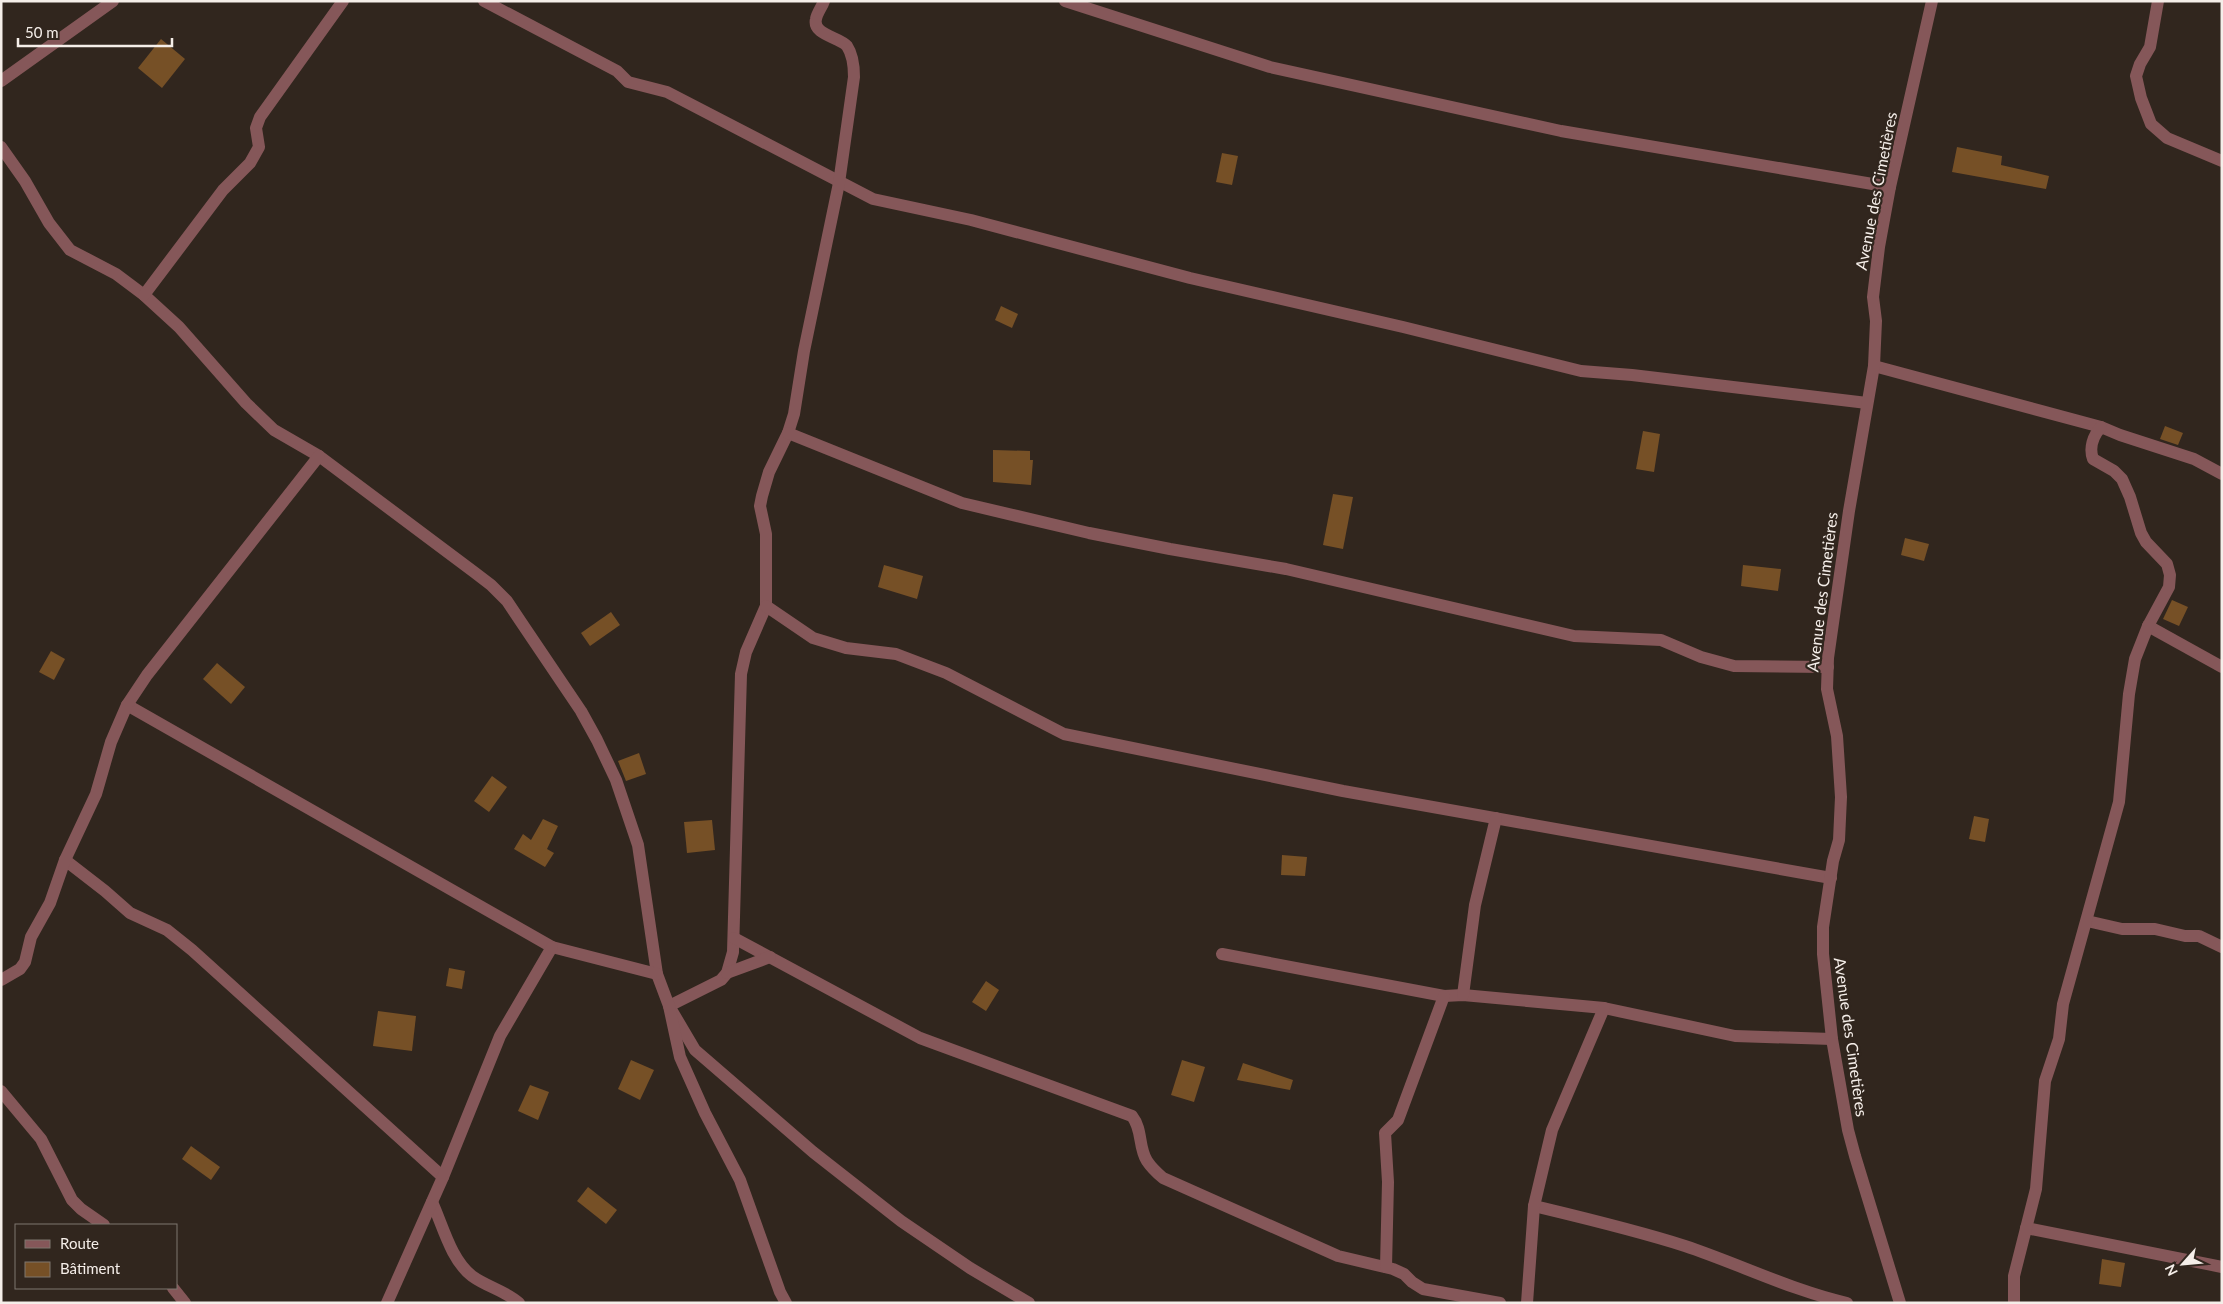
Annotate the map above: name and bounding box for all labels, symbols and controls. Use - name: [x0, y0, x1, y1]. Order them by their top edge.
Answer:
- scale bar: [18, 15, 171, 47]
- text: 50 m: [25, 23, 59, 41]
- street label: Avenue des Cimetières: [1851, 110, 1900, 272]
- street label: Avenue des Cimetières: [1802, 511, 1841, 673]
- street label: Avenue des Cimetières: [1831, 956, 1872, 1118]
- legend: [15, 1224, 178, 1289]
- text: Route: [60, 1234, 99, 1252]
- north arrow: [2158, 1239, 2208, 1289]
- text: Bâtiment: [60, 1259, 121, 1277]
- text: N: [2161, 1261, 2181, 1279]

